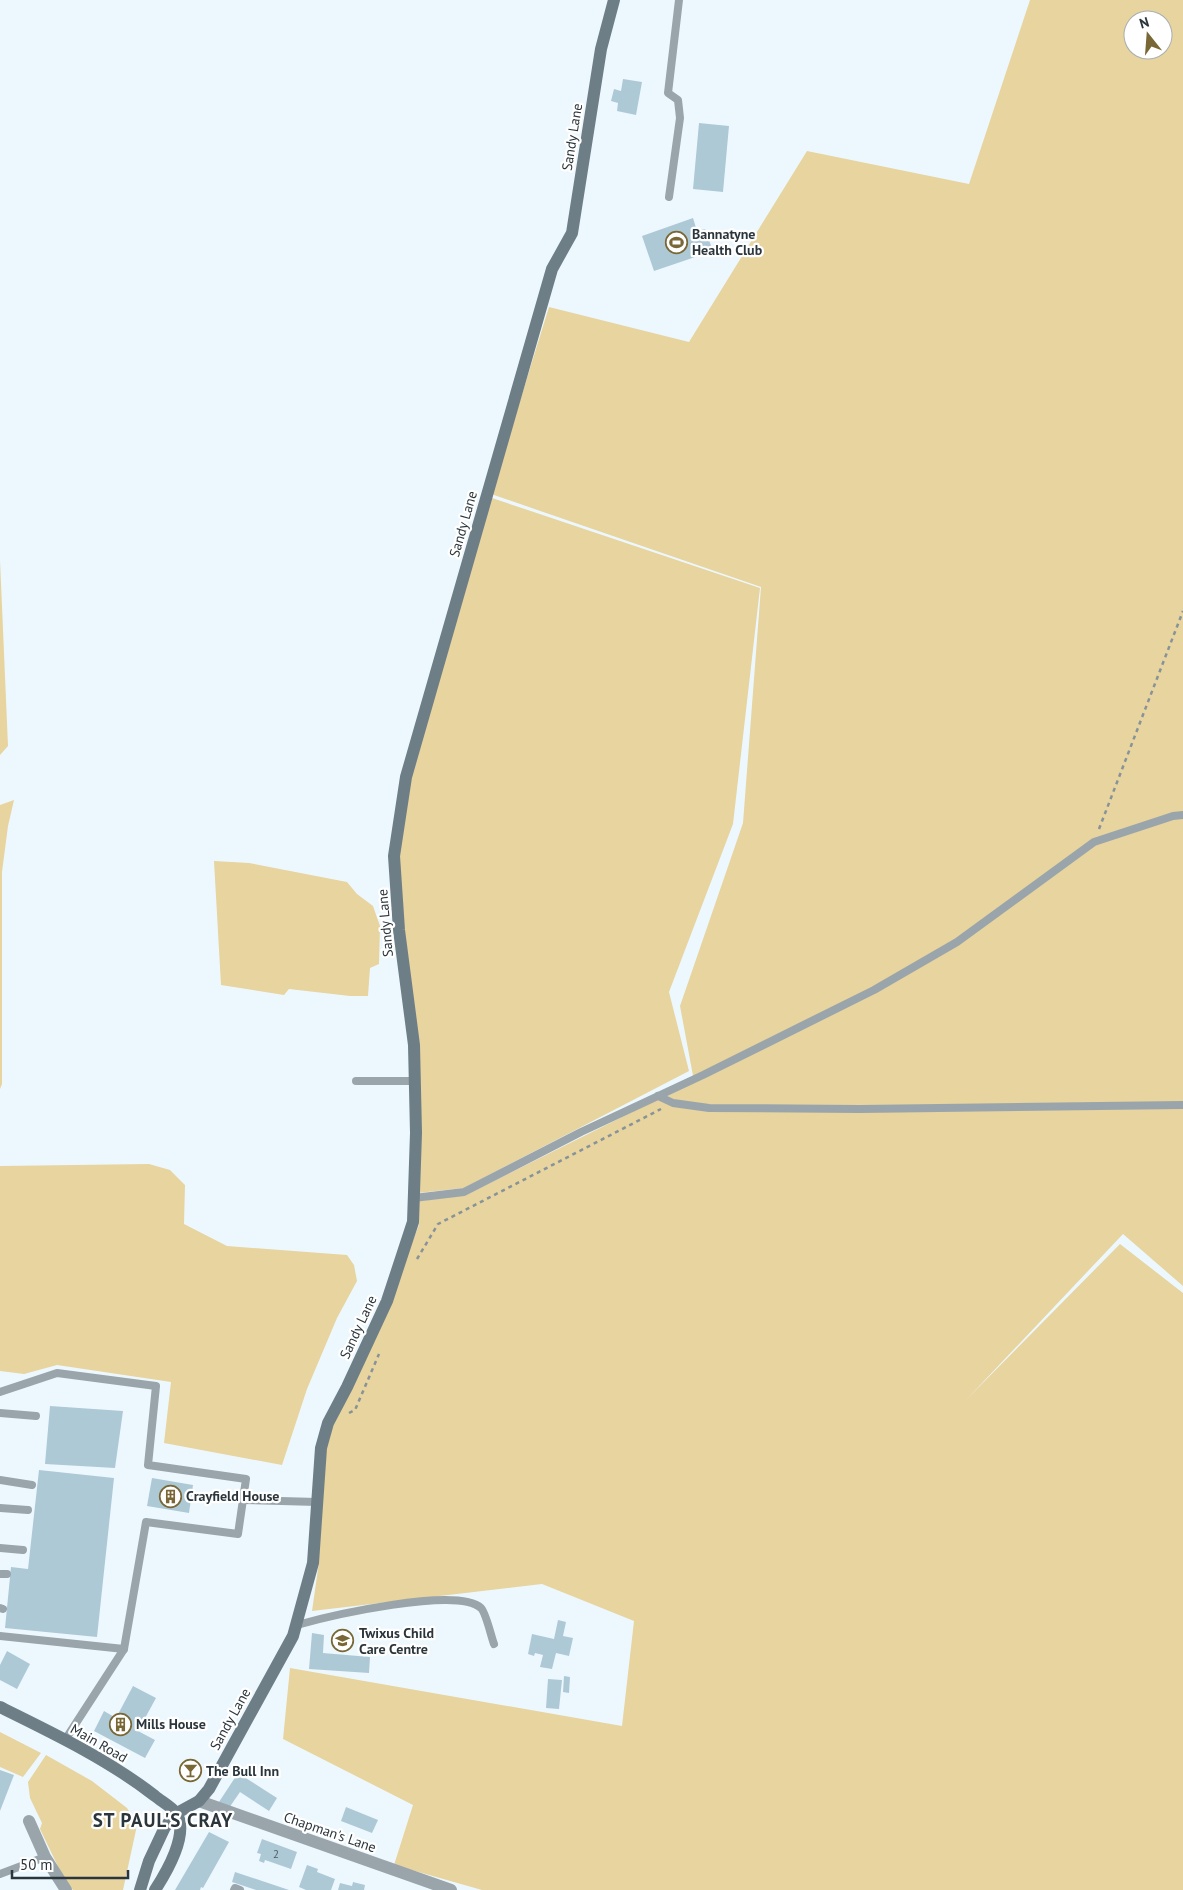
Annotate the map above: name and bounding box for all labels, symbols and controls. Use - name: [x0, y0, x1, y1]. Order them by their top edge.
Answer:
- north arrow: [1123, 10, 1173, 60]
- text: N: [1137, 13, 1151, 33]
- street label: Sandy Lane: [558, 102, 586, 172]
- place label: Bannatyne Health Club: [692, 225, 763, 259]
- sports icon: Bannatyne Health Club: [664, 230, 688, 254]
- street label: Sandy Lane: [445, 489, 481, 559]
- street label: Sandy Lane: [373, 888, 397, 958]
- street label: Sandy Lane: [335, 1292, 381, 1362]
- building icon: Crayfield House: [158, 1484, 182, 1508]
- place label: Crayfield House: [186, 1487, 279, 1505]
- place label: Twixus Child Care Centre: [359, 1624, 434, 1658]
- school or university icon: Twixus Child Care Centre: [331, 1629, 355, 1653]
- street label: Sandy Lane: [206, 1685, 254, 1753]
- building icon: Mills House: [108, 1712, 132, 1736]
- place label: Mills House: [136, 1715, 206, 1733]
- street label: Main Road: [67, 1720, 131, 1766]
- bar icon: The Bull Inn: [178, 1759, 202, 1783]
- place label: The Bull Inn: [206, 1762, 279, 1780]
- district label: ST PAUL'S CRAY: [93, 1808, 233, 1832]
- street label: Chapman's Lane: [281, 1808, 379, 1856]
- house number: 2: [273, 1847, 279, 1861]
- scale bar: [12, 1848, 129, 1880]
- text: 50 m: [20, 1855, 53, 1874]

